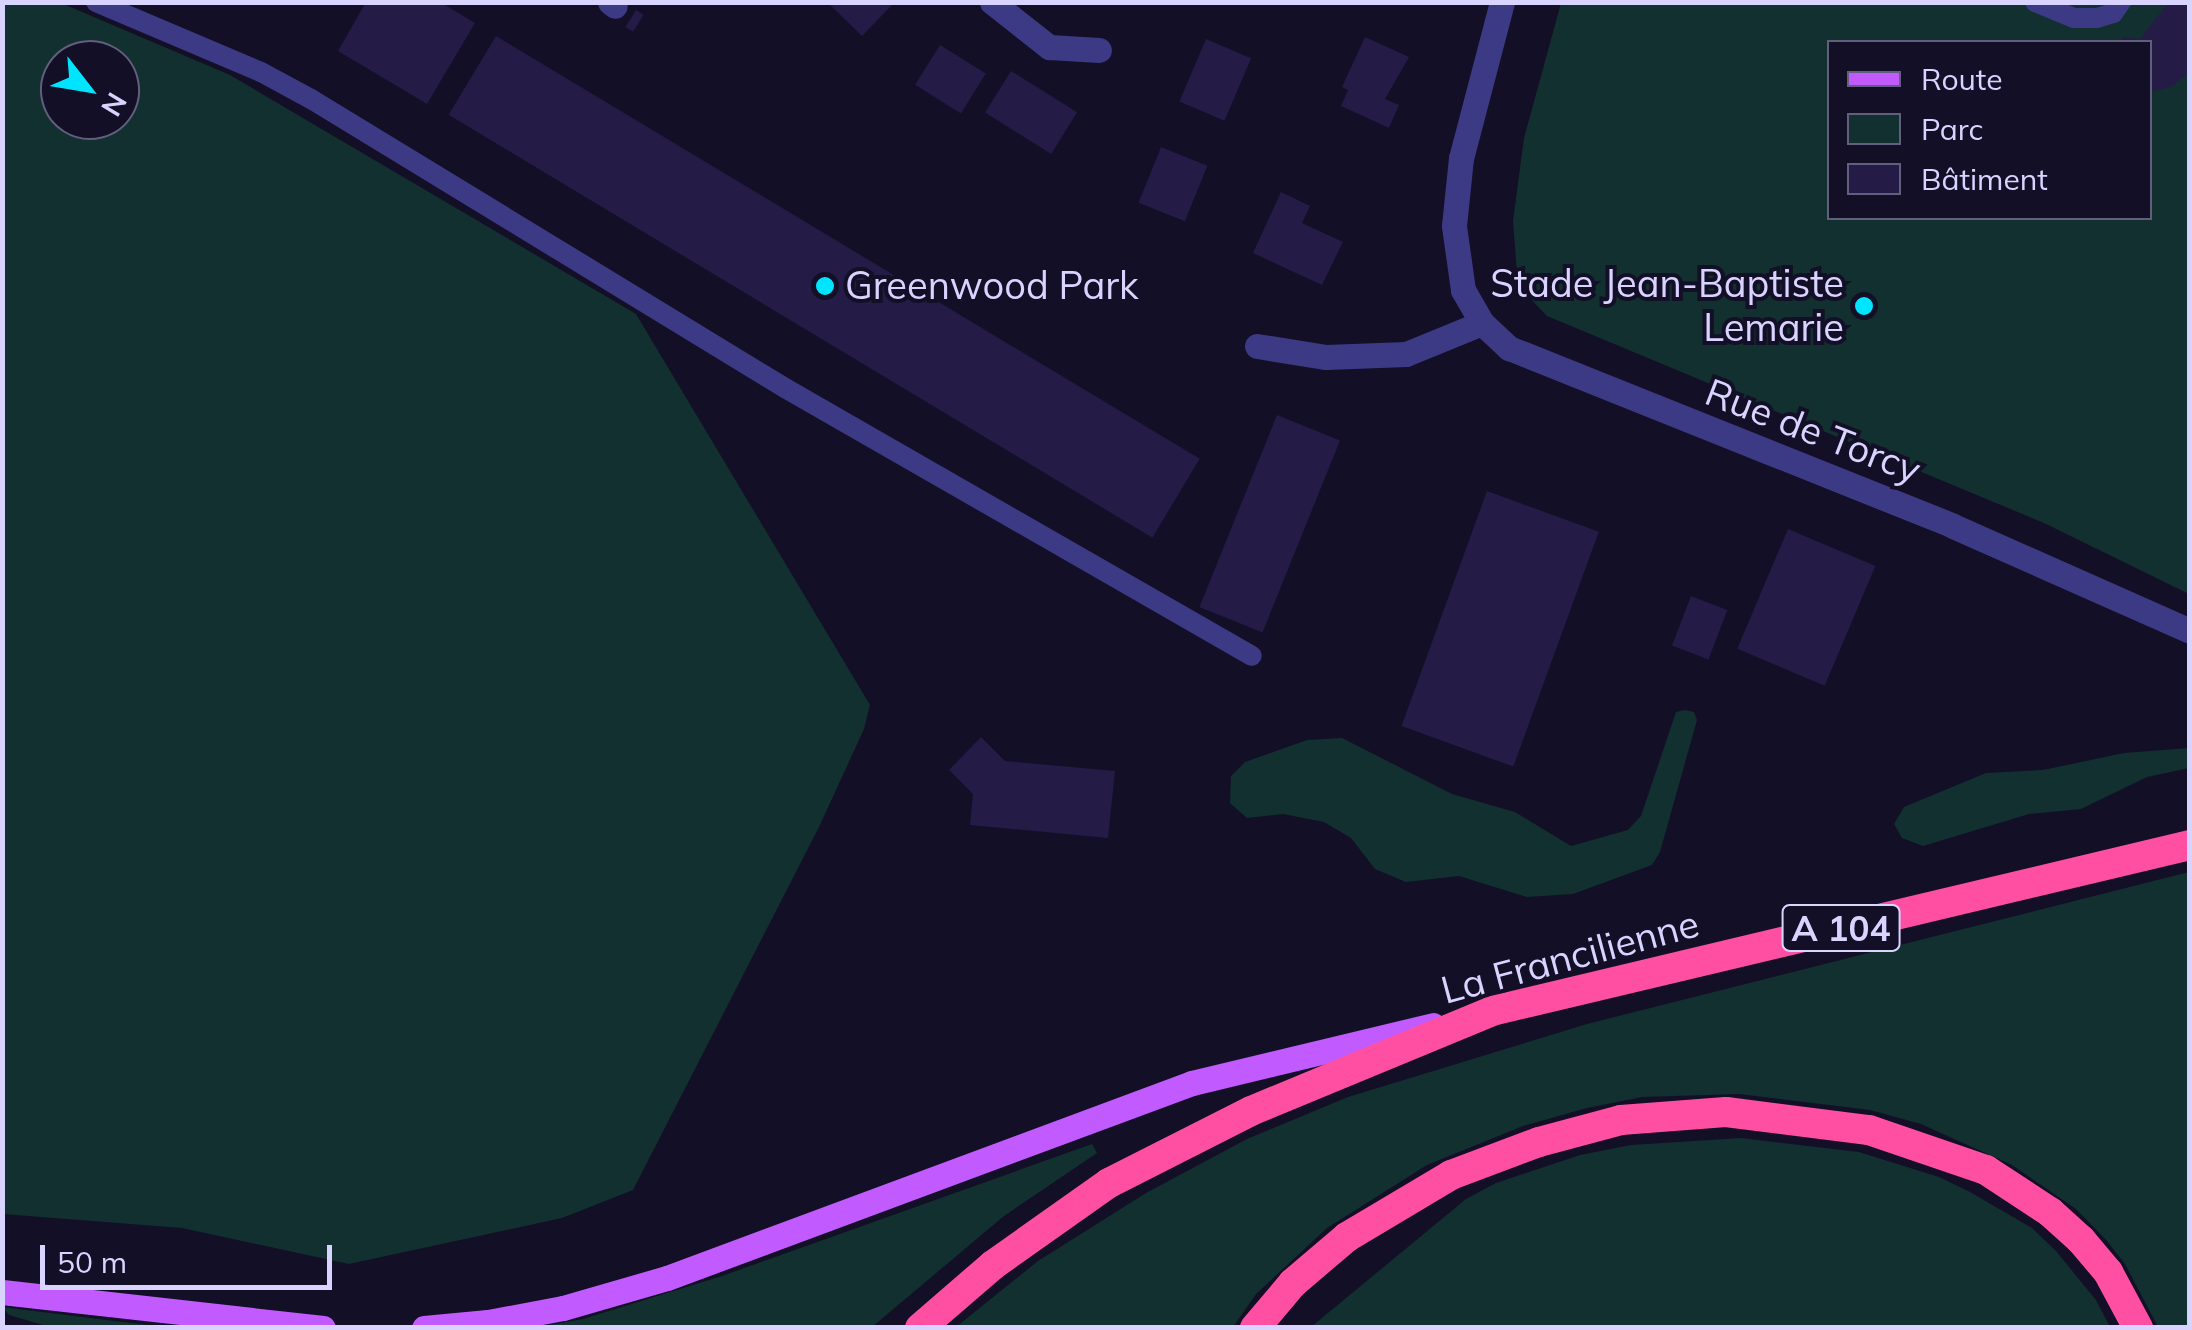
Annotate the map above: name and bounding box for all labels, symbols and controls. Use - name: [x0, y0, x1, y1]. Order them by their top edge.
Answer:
- north arrow: [40, 40, 140, 140]
- legend: [1827, 40, 2152, 220]
- text: Route: [1921, 60, 2003, 98]
- text: N: [94, 87, 135, 123]
- text: Parc: [1921, 110, 1983, 148]
- text: Bâtiment: [1921, 160, 2048, 198]
- place label: Stade Jean-Baptiste Lemarie: [1490, 261, 1844, 350]
- place label: Greenwood Park: [845, 263, 1139, 309]
- marker: Greenwood Park: [814, 275, 836, 297]
- marker: Stade Jean-Baptiste Lemarie: [1853, 295, 1875, 317]
- street label: Rue de Torcy: [1699, 369, 1927, 493]
- road number: A 104: [1781, 898, 1901, 958]
- street label: La Francilienne: [1436, 901, 1704, 1013]
- scale bar: [45, 1225, 338, 1287]
- text: 50 m: [57, 1243, 127, 1281]

